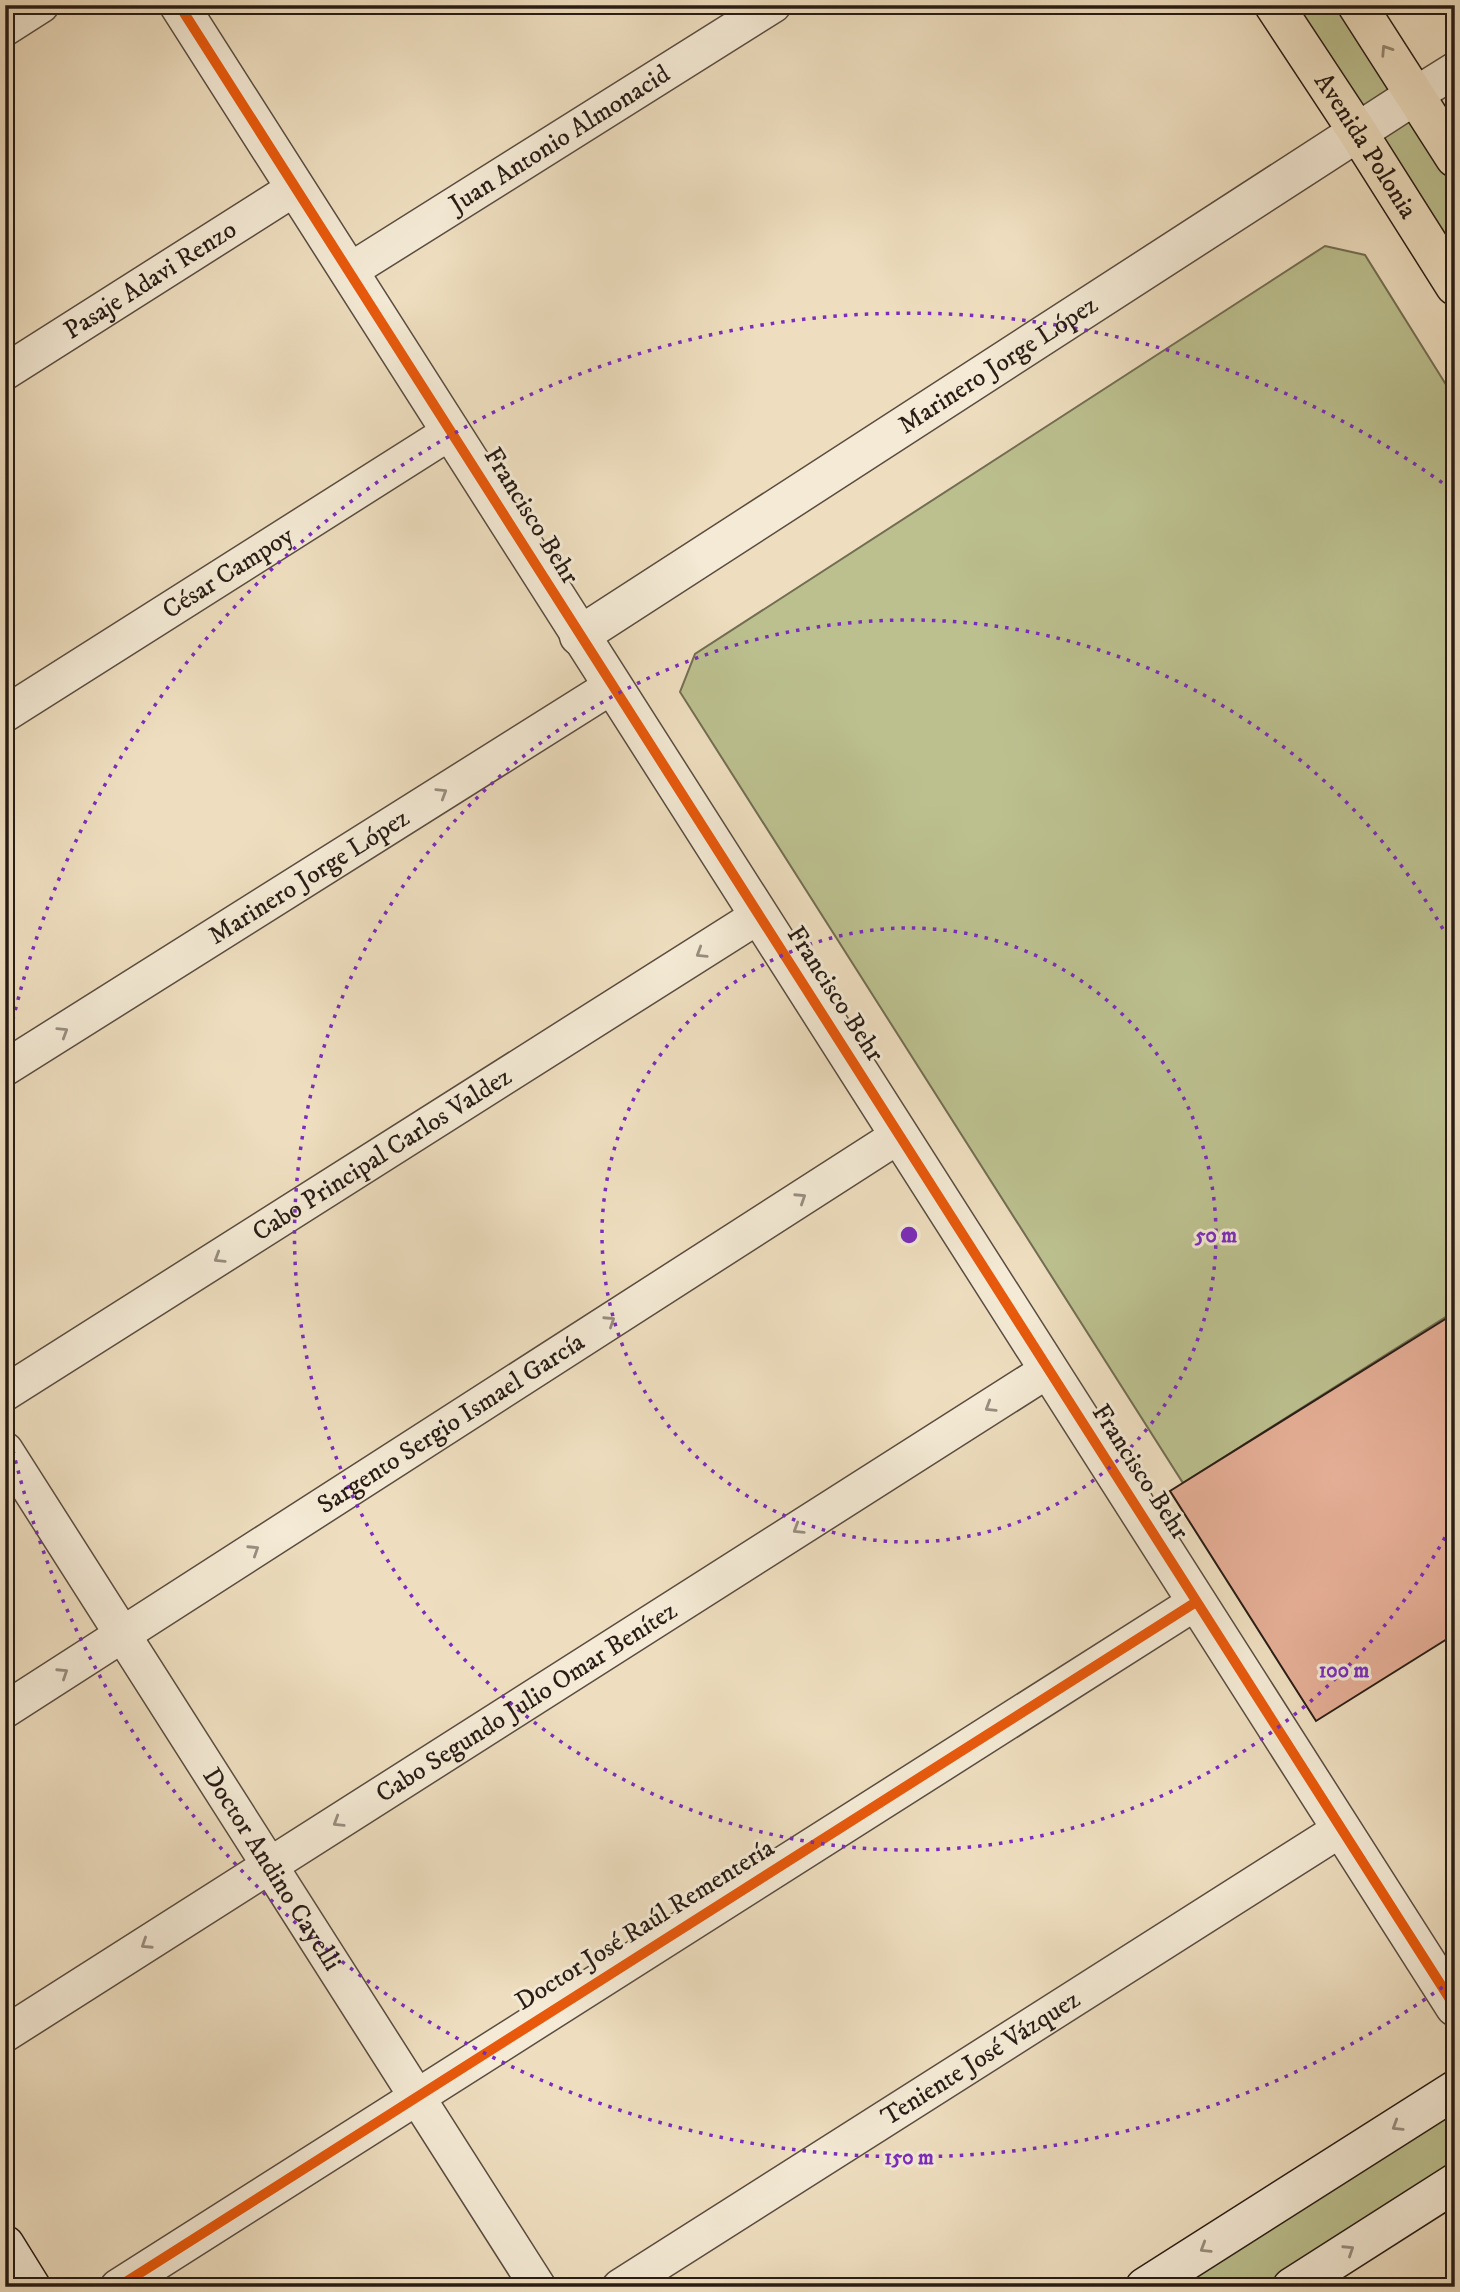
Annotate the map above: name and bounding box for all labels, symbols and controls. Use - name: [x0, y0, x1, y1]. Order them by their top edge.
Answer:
- one-way arrow: [1382, 45, 1394, 58]
- street label: Juan Antonio Almonacid: [442, 57, 676, 222]
- street label: Avenida Polonia: [1307, 66, 1425, 225]
- street label: Pasaje Adavi Renzo: [58, 213, 243, 347]
- street label: Marinero Jorge López: [892, 288, 1104, 442]
- street label: Francisco Behr: [476, 441, 586, 591]
- street label: César Campoy: [156, 519, 300, 627]
- one-way arrow: [434, 788, 447, 801]
- street label: Marinero Jorge López: [202, 801, 415, 952]
- street label: Francisco Behr: [779, 920, 891, 1068]
- one-way arrow: [695, 944, 708, 957]
- one-way arrow: [55, 1027, 68, 1040]
- street label: Cabo Principal Carlos Valdez: [246, 1060, 517, 1249]
- one-way arrow: [794, 1193, 807, 1206]
- centre of rings: [897, 1223, 921, 1247]
- text: 50 m: [1194, 1223, 1237, 1249]
- one-way arrow: [213, 1249, 226, 1262]
- one-way arrow: [602, 1317, 615, 1329]
- street label: Sargento Sergio Ismael García: [311, 1325, 591, 1522]
- one-way arrow: [985, 1398, 998, 1411]
- street label: Francisco Behr: [1084, 1398, 1196, 1546]
- one-way arrow: [793, 1520, 806, 1533]
- one-way arrow: [246, 1546, 259, 1558]
- street label: Cabo Segundo Julio Omar Benítez: [370, 1594, 683, 1810]
- text: 100 m: [1319, 1658, 1369, 1684]
- one-way arrow: [55, 1669, 68, 1682]
- street label: Doctor Andino Cayelli: [195, 1761, 349, 1977]
- one-way arrow: [332, 1813, 345, 1826]
- street label: Doctor José Raúl Rementería: [509, 1832, 781, 2018]
- one-way arrow: [140, 1936, 153, 1949]
- street label: Teniente José Vázquez: [875, 1983, 1086, 2133]
- one-way arrow: [1392, 2118, 1405, 2131]
- text: 150 m: [884, 2145, 934, 2171]
- one-way arrow: [1200, 2240, 1213, 2253]
- one-way arrow: [1341, 2246, 1354, 2258]

